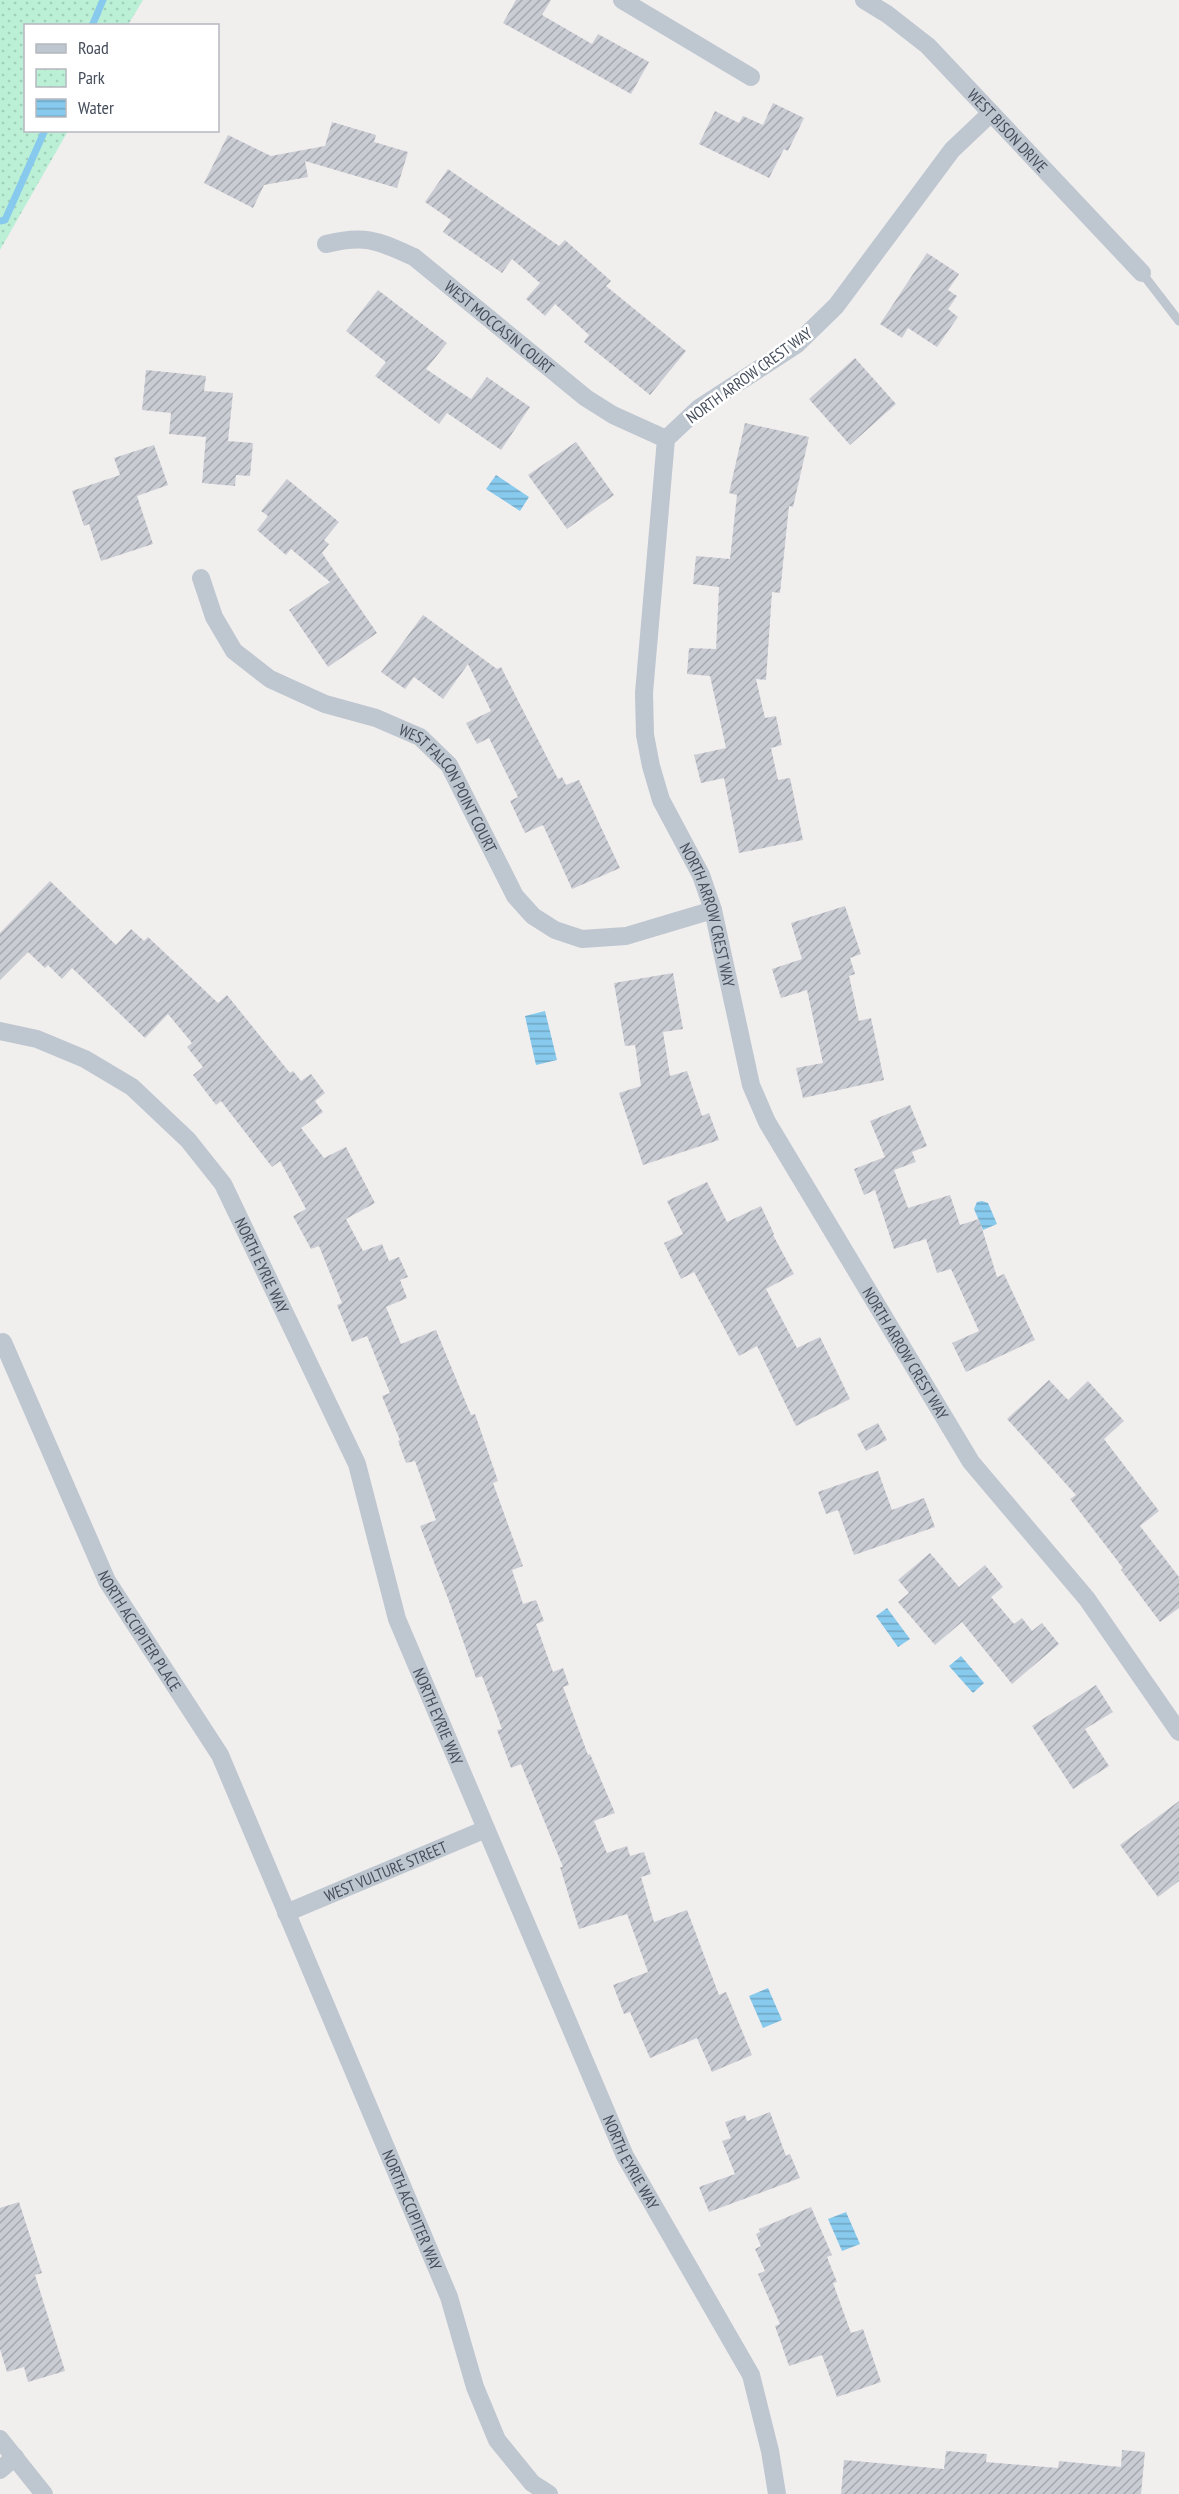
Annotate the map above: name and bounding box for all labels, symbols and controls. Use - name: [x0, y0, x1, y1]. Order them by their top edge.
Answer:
- legend: [24, 24, 219, 132]
- text: Road: [78, 36, 109, 59]
- text: Park: [78, 66, 105, 89]
- street label: WEST BISON DRIVE: [963, 84, 1052, 177]
- text: Water: [78, 96, 114, 119]
- street label: WEST MOCCASIN COURT: [441, 276, 558, 378]
- street label: NORTH ARROW CREST WAY: [682, 322, 816, 427]
- street label: WEST FALCON POINT COURT: [396, 719, 501, 856]
- street label: NORTH ARROW CREST WAY: [676, 839, 740, 989]
- street label: NORTH EYRIE WAY: [231, 1214, 294, 1317]
- street label: NORTH ARROW CREST WAY: [858, 1283, 953, 1424]
- street label: NORTH ACCIPITER PLACE: [94, 1567, 186, 1695]
- street label: NORTH EYRIE WAY: [409, 1665, 468, 1768]
- street label: WEST VULTURE STREET: [321, 1837, 450, 1906]
- street label: NORTH EYRIE WAY: [599, 2112, 664, 2214]
- street label: NORTH ACCIPITER WAY: [378, 2147, 447, 2274]

